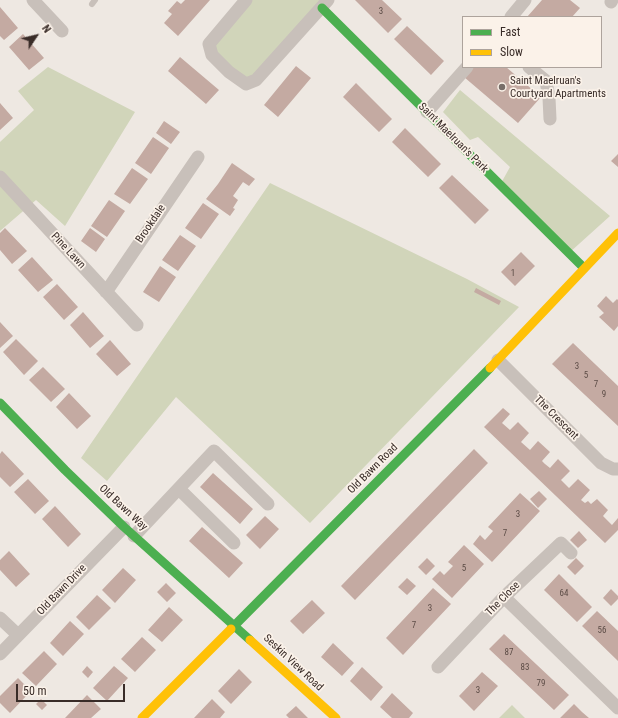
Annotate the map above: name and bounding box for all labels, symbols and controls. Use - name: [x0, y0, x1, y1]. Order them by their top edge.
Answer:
- house number: 3: [379, 7, 383, 17]
- north arrow: [16, 16, 56, 56]
- legend: [462, 16, 602, 68]
- text: N: [39, 22, 53, 35]
- text: Fast: [500, 25, 520, 39]
- text: Slow: [500, 45, 523, 59]
- place label: Saint Maelruan's Courtyard Apartments: [510, 74, 606, 100]
- marker: Saint Maelruan's Courtyard Apartments: [497, 82, 507, 92]
- street label: Saint Maelruan's Park: [415, 100, 491, 176]
- street label: Brookdale: [133, 202, 169, 246]
- street label: Pine Lawn: [48, 230, 88, 272]
- house number: 1: [511, 269, 515, 279]
- house number: 3: [575, 362, 579, 372]
- house number: 5: [584, 371, 588, 381]
- house number: 7: [594, 380, 598, 390]
- house number: 9: [602, 390, 606, 400]
- street label: The Crescent: [531, 393, 581, 443]
- street label: Old Bawn Road: [345, 441, 401, 497]
- street label: Old Bawn Way: [96, 482, 150, 534]
- house number: 3: [516, 510, 520, 520]
- house number: 7: [503, 529, 507, 539]
- street label: Old Bawn Drive: [35, 562, 89, 618]
- house number: 5: [462, 564, 466, 574]
- street label: The Close: [483, 579, 523, 619]
- house number: 64: [560, 589, 568, 599]
- house number: 3: [428, 604, 432, 614]
- house number: 7: [412, 621, 416, 631]
- house number: 56: [598, 626, 606, 636]
- street label: Seskin View Road: [260, 632, 326, 694]
- house number: 87: [505, 648, 513, 658]
- house number: 83: [521, 663, 529, 673]
- scale bar: [18, 676, 127, 702]
- house number: 79: [537, 679, 545, 689]
- text: 50 m: [23, 684, 47, 698]
- house number: 3: [476, 686, 480, 696]

